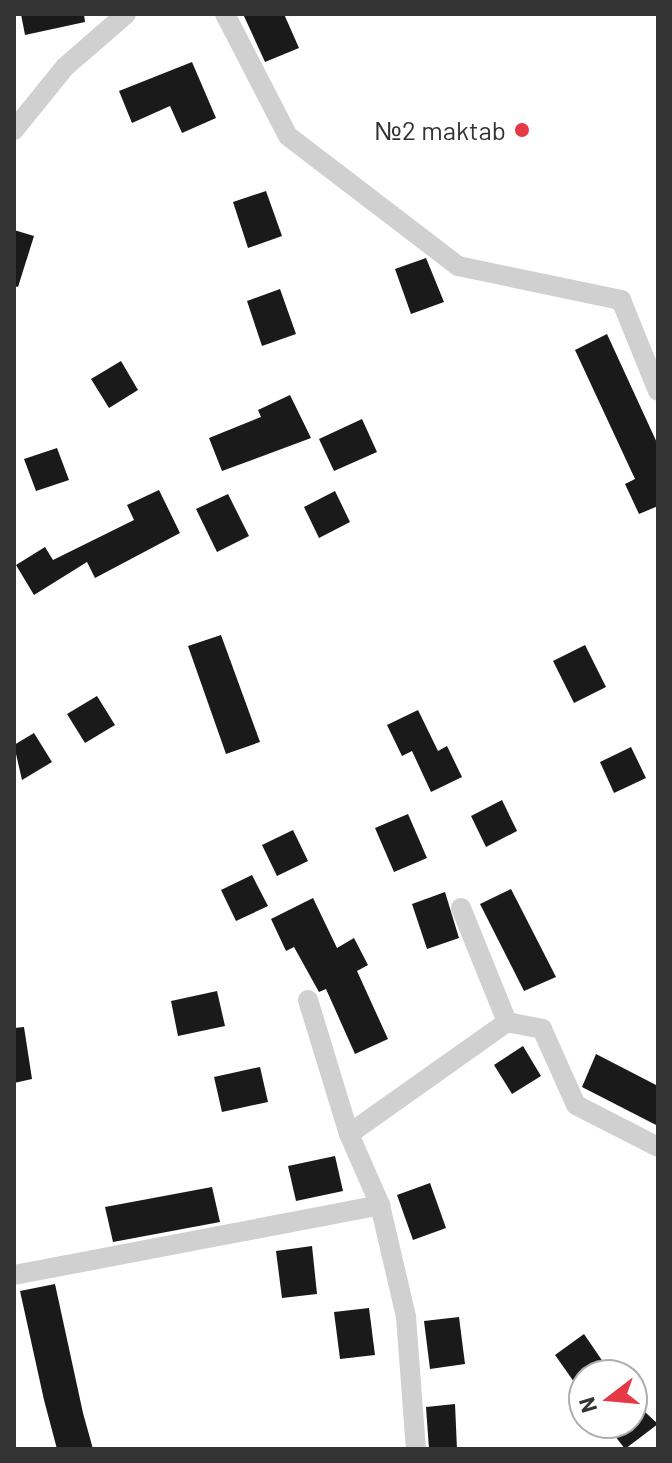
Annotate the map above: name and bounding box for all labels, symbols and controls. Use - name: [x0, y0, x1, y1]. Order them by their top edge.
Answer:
- place label: №2 maktab: [374, 114, 506, 146]
- marker: №2 maktab: [513, 121, 531, 139]
- north arrow: [568, 1359, 648, 1439]
- text: N: [572, 1394, 601, 1416]

